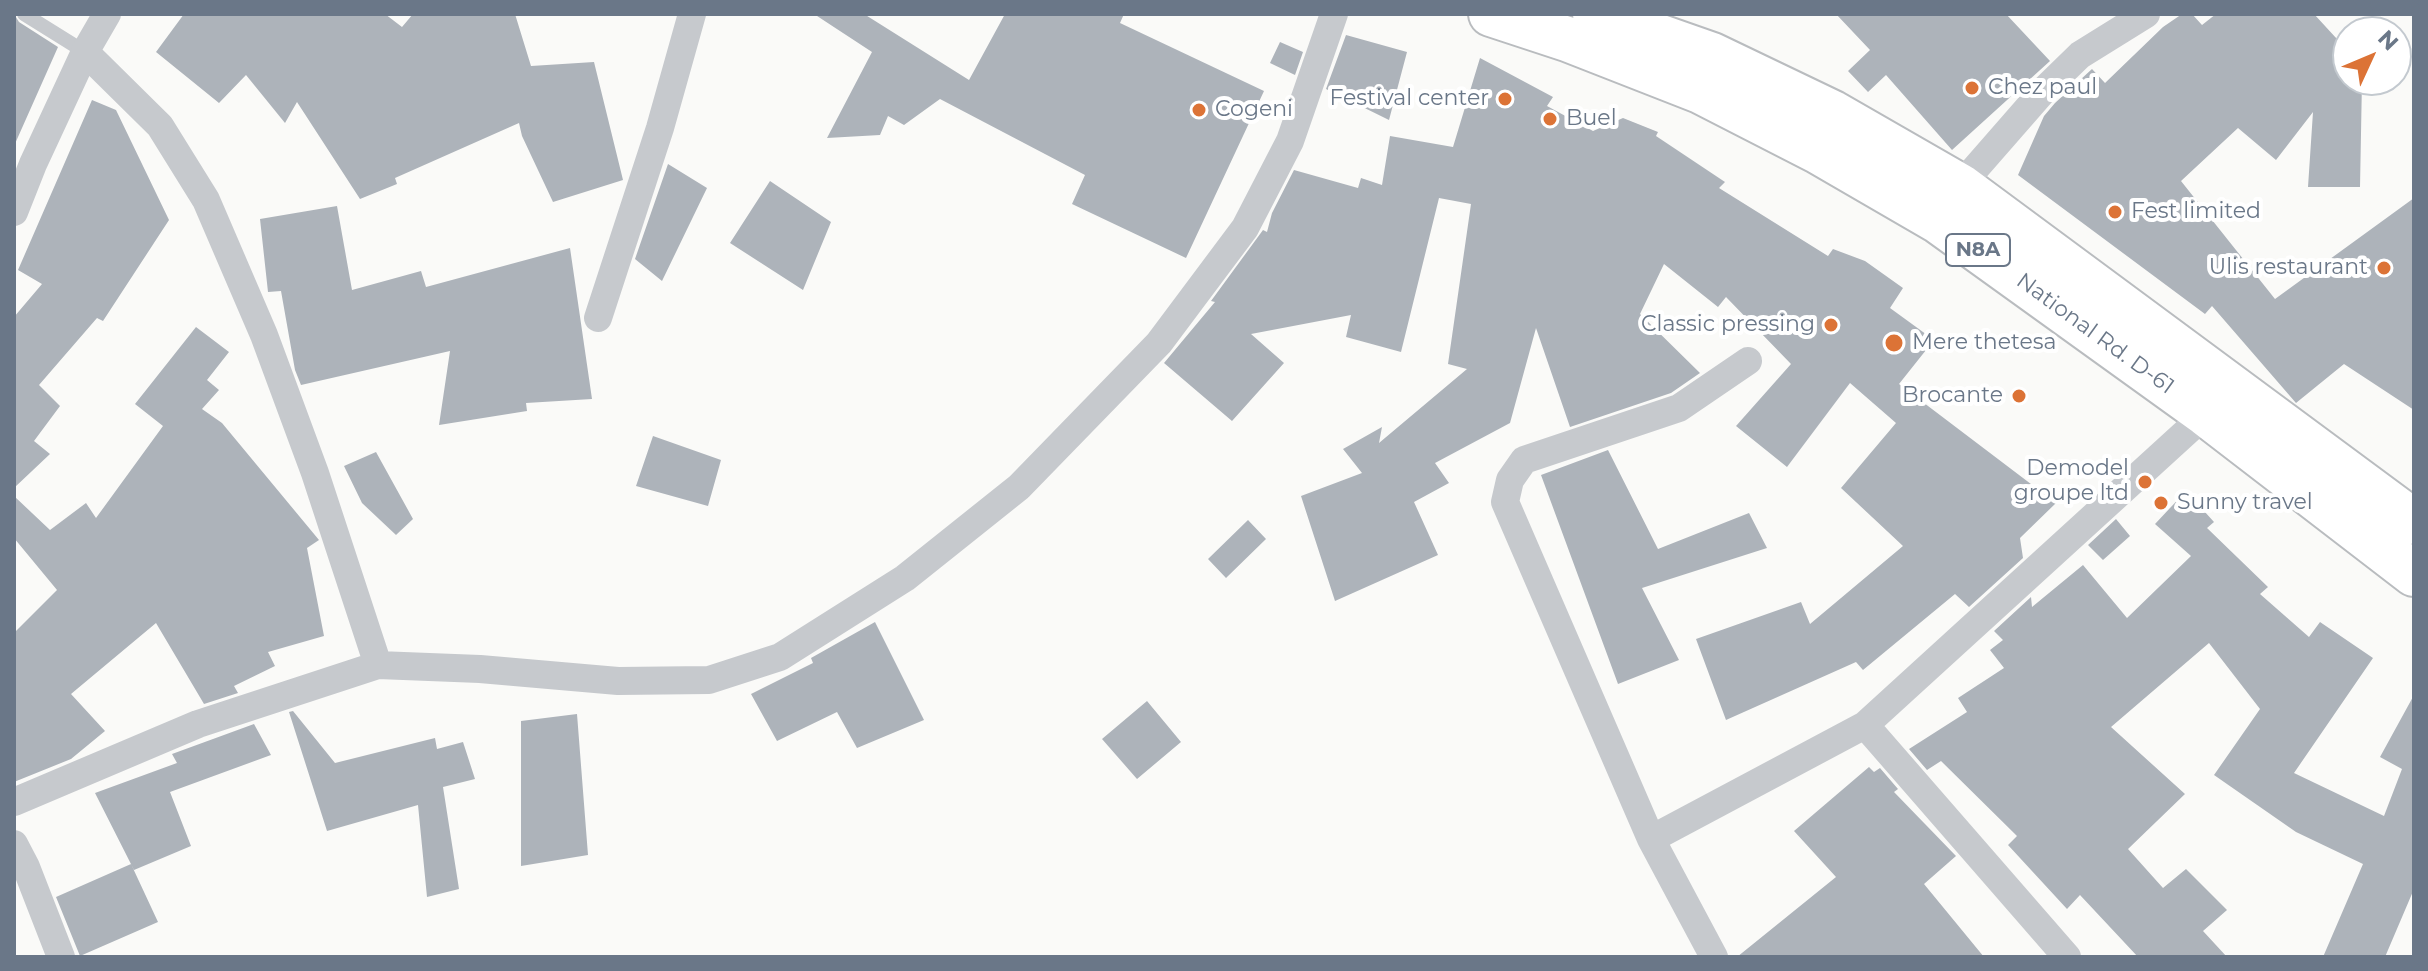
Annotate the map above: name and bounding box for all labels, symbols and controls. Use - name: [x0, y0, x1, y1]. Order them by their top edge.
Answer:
- north arrow: [2332, 16, 2412, 96]
- text: N: [2372, 25, 2404, 56]
- place label: Chez paul: [1988, 75, 2097, 101]
- marker: Chez paul: [1963, 79, 1981, 97]
- place label: Festival center: [1329, 86, 1489, 112]
- marker: Festival center: [1496, 90, 1514, 108]
- place label: Cogeni: [1215, 97, 1293, 123]
- marker: Cogeni: [1190, 101, 1208, 119]
- place label: Buel: [1566, 106, 1617, 132]
- marker: Buel: [1541, 110, 1559, 128]
- place label: Fest limited: [2131, 199, 2261, 225]
- marker: Fest limited: [2106, 203, 2124, 221]
- road number: N8A: [1946, 234, 2010, 266]
- place label: Ulis restaurant: [2209, 255, 2368, 281]
- marker: Ulis restaurant: [2375, 259, 2393, 277]
- street label: National Rd. D-61: [2011, 268, 2179, 400]
- place label: Classic pressing: [1641, 312, 1815, 338]
- marker: Classic pressing: [1822, 316, 1840, 334]
- place label: Mere thetesa: [1912, 330, 2057, 356]
- marker: Mere thetesa: [1883, 332, 1905, 354]
- place label: Brocante: [1902, 383, 2003, 409]
- marker: Brocante: [2010, 387, 2028, 405]
- place label: Demodel groupe ltd: [2014, 456, 2129, 508]
- marker: Demodel groupe ltd: [2136, 473, 2154, 491]
- place label: Sunny travel: [2177, 490, 2313, 516]
- marker: Sunny travel: [2152, 494, 2170, 512]

